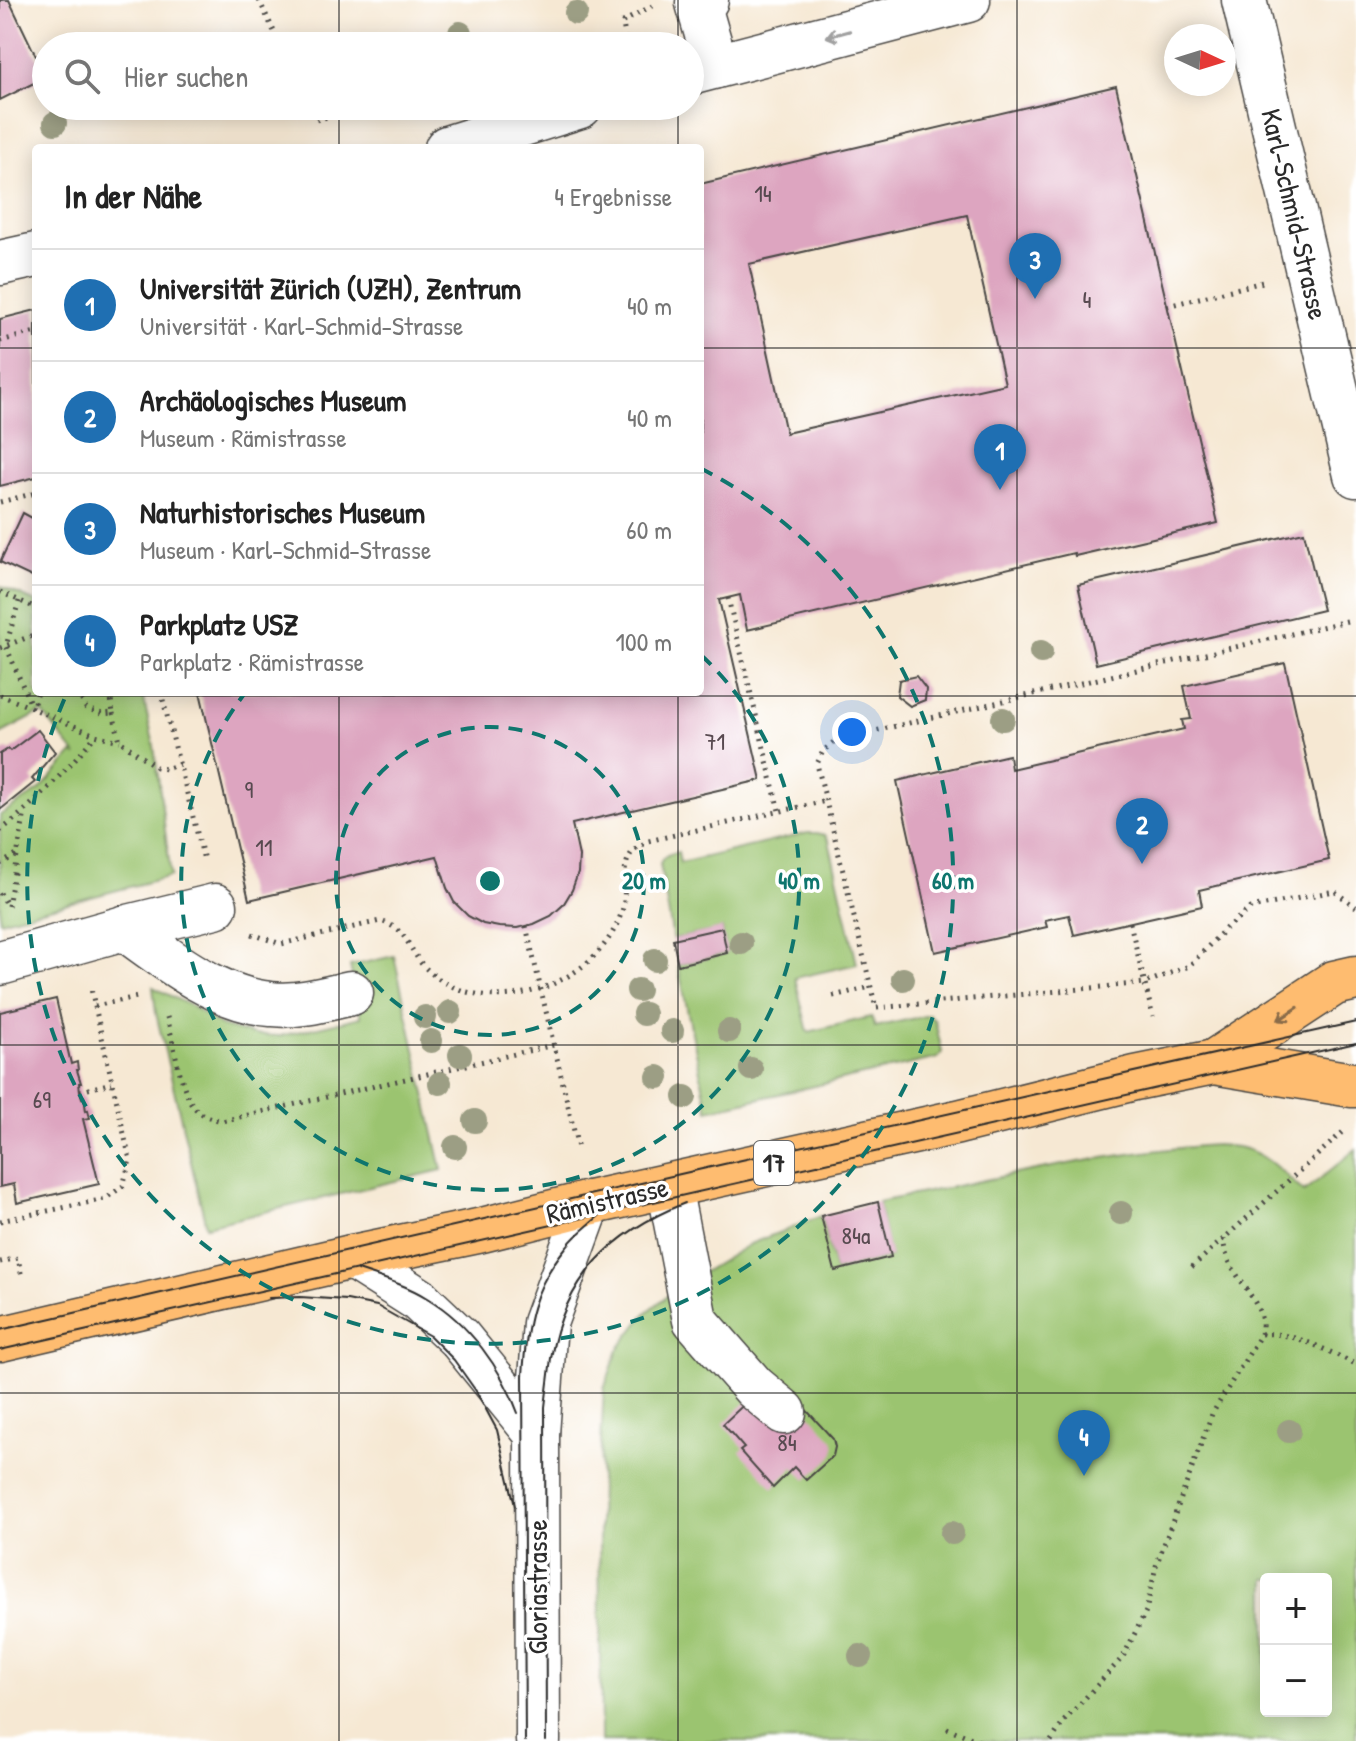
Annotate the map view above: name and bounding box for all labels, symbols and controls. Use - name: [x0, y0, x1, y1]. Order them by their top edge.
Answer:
- north arrow: [1164, 24, 1236, 96]
- one-way arrow: [826, 27, 852, 42]
- search box: [32, 32, 704, 120]
- icon: search: [60, 54, 104, 98]
- text: Hier suchen: [124, 56, 248, 96]
- street label: Karl-Schmid-Strasse: [1252, 105, 1338, 323]
- text: In der Nähe: [64, 173, 202, 219]
- house number: 14: [754, 177, 772, 209]
- text: 4 Ergebnisse: [554, 179, 672, 214]
- pin: 3: [1009, 233, 1061, 299]
- text: Universität Zürich (UZH), Zentrum: [140, 268, 521, 308]
- house number: 4: [1083, 283, 1092, 315]
- text: 1: [85, 288, 95, 323]
- text: 40 m: [627, 288, 672, 323]
- text: Universität · Karl-Schmid-Strasse: [140, 308, 463, 343]
- text: Archäologisches Museum: [140, 380, 406, 420]
- text: 2: [84, 400, 96, 435]
- text: 40 m: [627, 400, 672, 435]
- text: Museum · Rämistrasse: [140, 420, 347, 455]
- pin: 1: [974, 424, 1026, 490]
- text: Naturhistorisches Museum: [140, 492, 425, 532]
- text: 3: [84, 512, 96, 547]
- text: 60 m: [626, 512, 672, 547]
- text: Museum · Karl-Schmid-Strasse: [140, 532, 431, 567]
- text: Parkplatz USZ: [140, 604, 298, 644]
- text: 4: [85, 624, 95, 659]
- text: 100 m: [616, 624, 672, 659]
- text: Parkplatz · Rämistrasse: [140, 644, 364, 679]
- your location: [832, 712, 872, 752]
- house number: 71: [705, 725, 725, 757]
- house number: 9: [245, 773, 254, 805]
- pin: 2: [1116, 798, 1168, 864]
- house number: 11: [255, 831, 273, 863]
- text: 20 m: [622, 864, 666, 896]
- text: 40 m: [778, 864, 820, 896]
- text: 60 m: [932, 864, 974, 896]
- centre of rings: [476, 867, 504, 895]
- one-way arrow: [1277, 1006, 1299, 1022]
- house number: 69: [33, 1083, 51, 1115]
- road number: 17: [754, 1141, 794, 1185]
- street label: Rämistrasse: [542, 1168, 672, 1232]
- house number: 84a: [842, 1219, 870, 1251]
- pin: 4: [1058, 1410, 1110, 1476]
- house number: 84: [777, 1426, 797, 1458]
- street label: Gloriastrasse: [518, 1519, 556, 1655]
- map controls: [1260, 1573, 1332, 1717]
- button: +: [1260, 1573, 1332, 1645]
- button: −: [1260, 1645, 1332, 1717]

